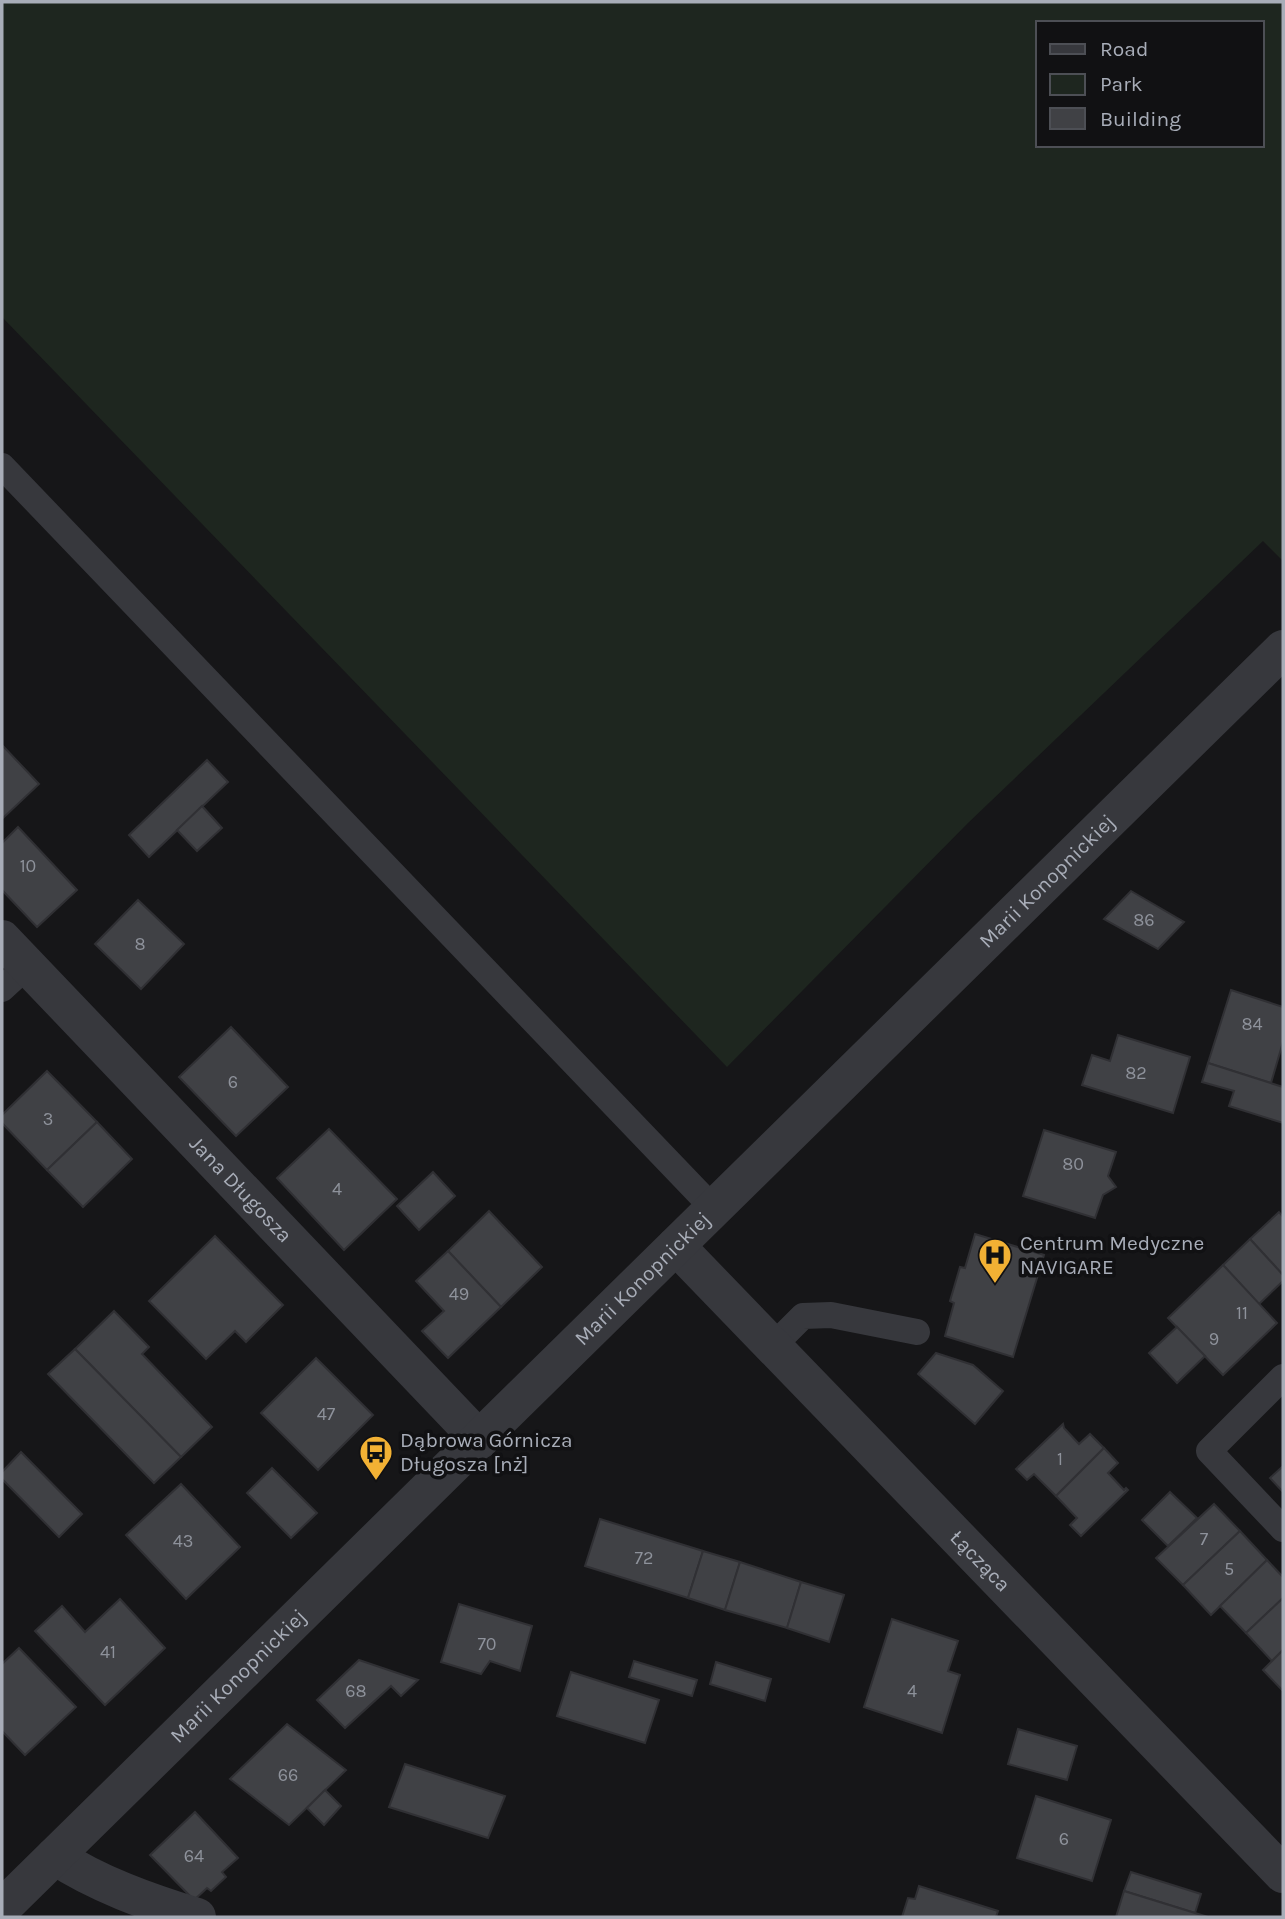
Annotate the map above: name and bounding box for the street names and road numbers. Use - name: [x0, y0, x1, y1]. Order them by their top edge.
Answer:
- street label: Marii Konopnickiej: [974, 809, 1120, 953]
- street label: Jana Długosza: [185, 1131, 297, 1247]
- street label: Marii Konopnickiej: [570, 1207, 715, 1350]
- street label: Łącząca: [945, 1525, 1015, 1597]
- street label: Marii Konopnickiej: [165, 1604, 311, 1748]

